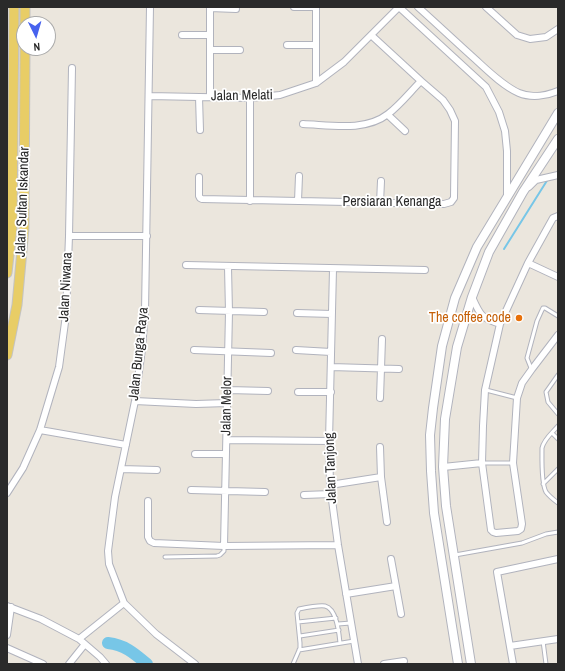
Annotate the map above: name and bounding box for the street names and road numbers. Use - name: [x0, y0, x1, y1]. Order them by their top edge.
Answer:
- street label: Jalan Melati: [211, 87, 273, 105]
- street label: Jalan Sultan Iskandar: [13, 147, 33, 257]
- street label: Persiaran Kenanga: [343, 194, 441, 210]
- street label: Jalan Niwana: [56, 252, 76, 322]
- street label: Jalan Bunga Raya: [126, 306, 152, 402]
- street label: Jalan Melor: [218, 376, 236, 436]
- street label: Jalan Tanjong: [321, 432, 341, 504]

